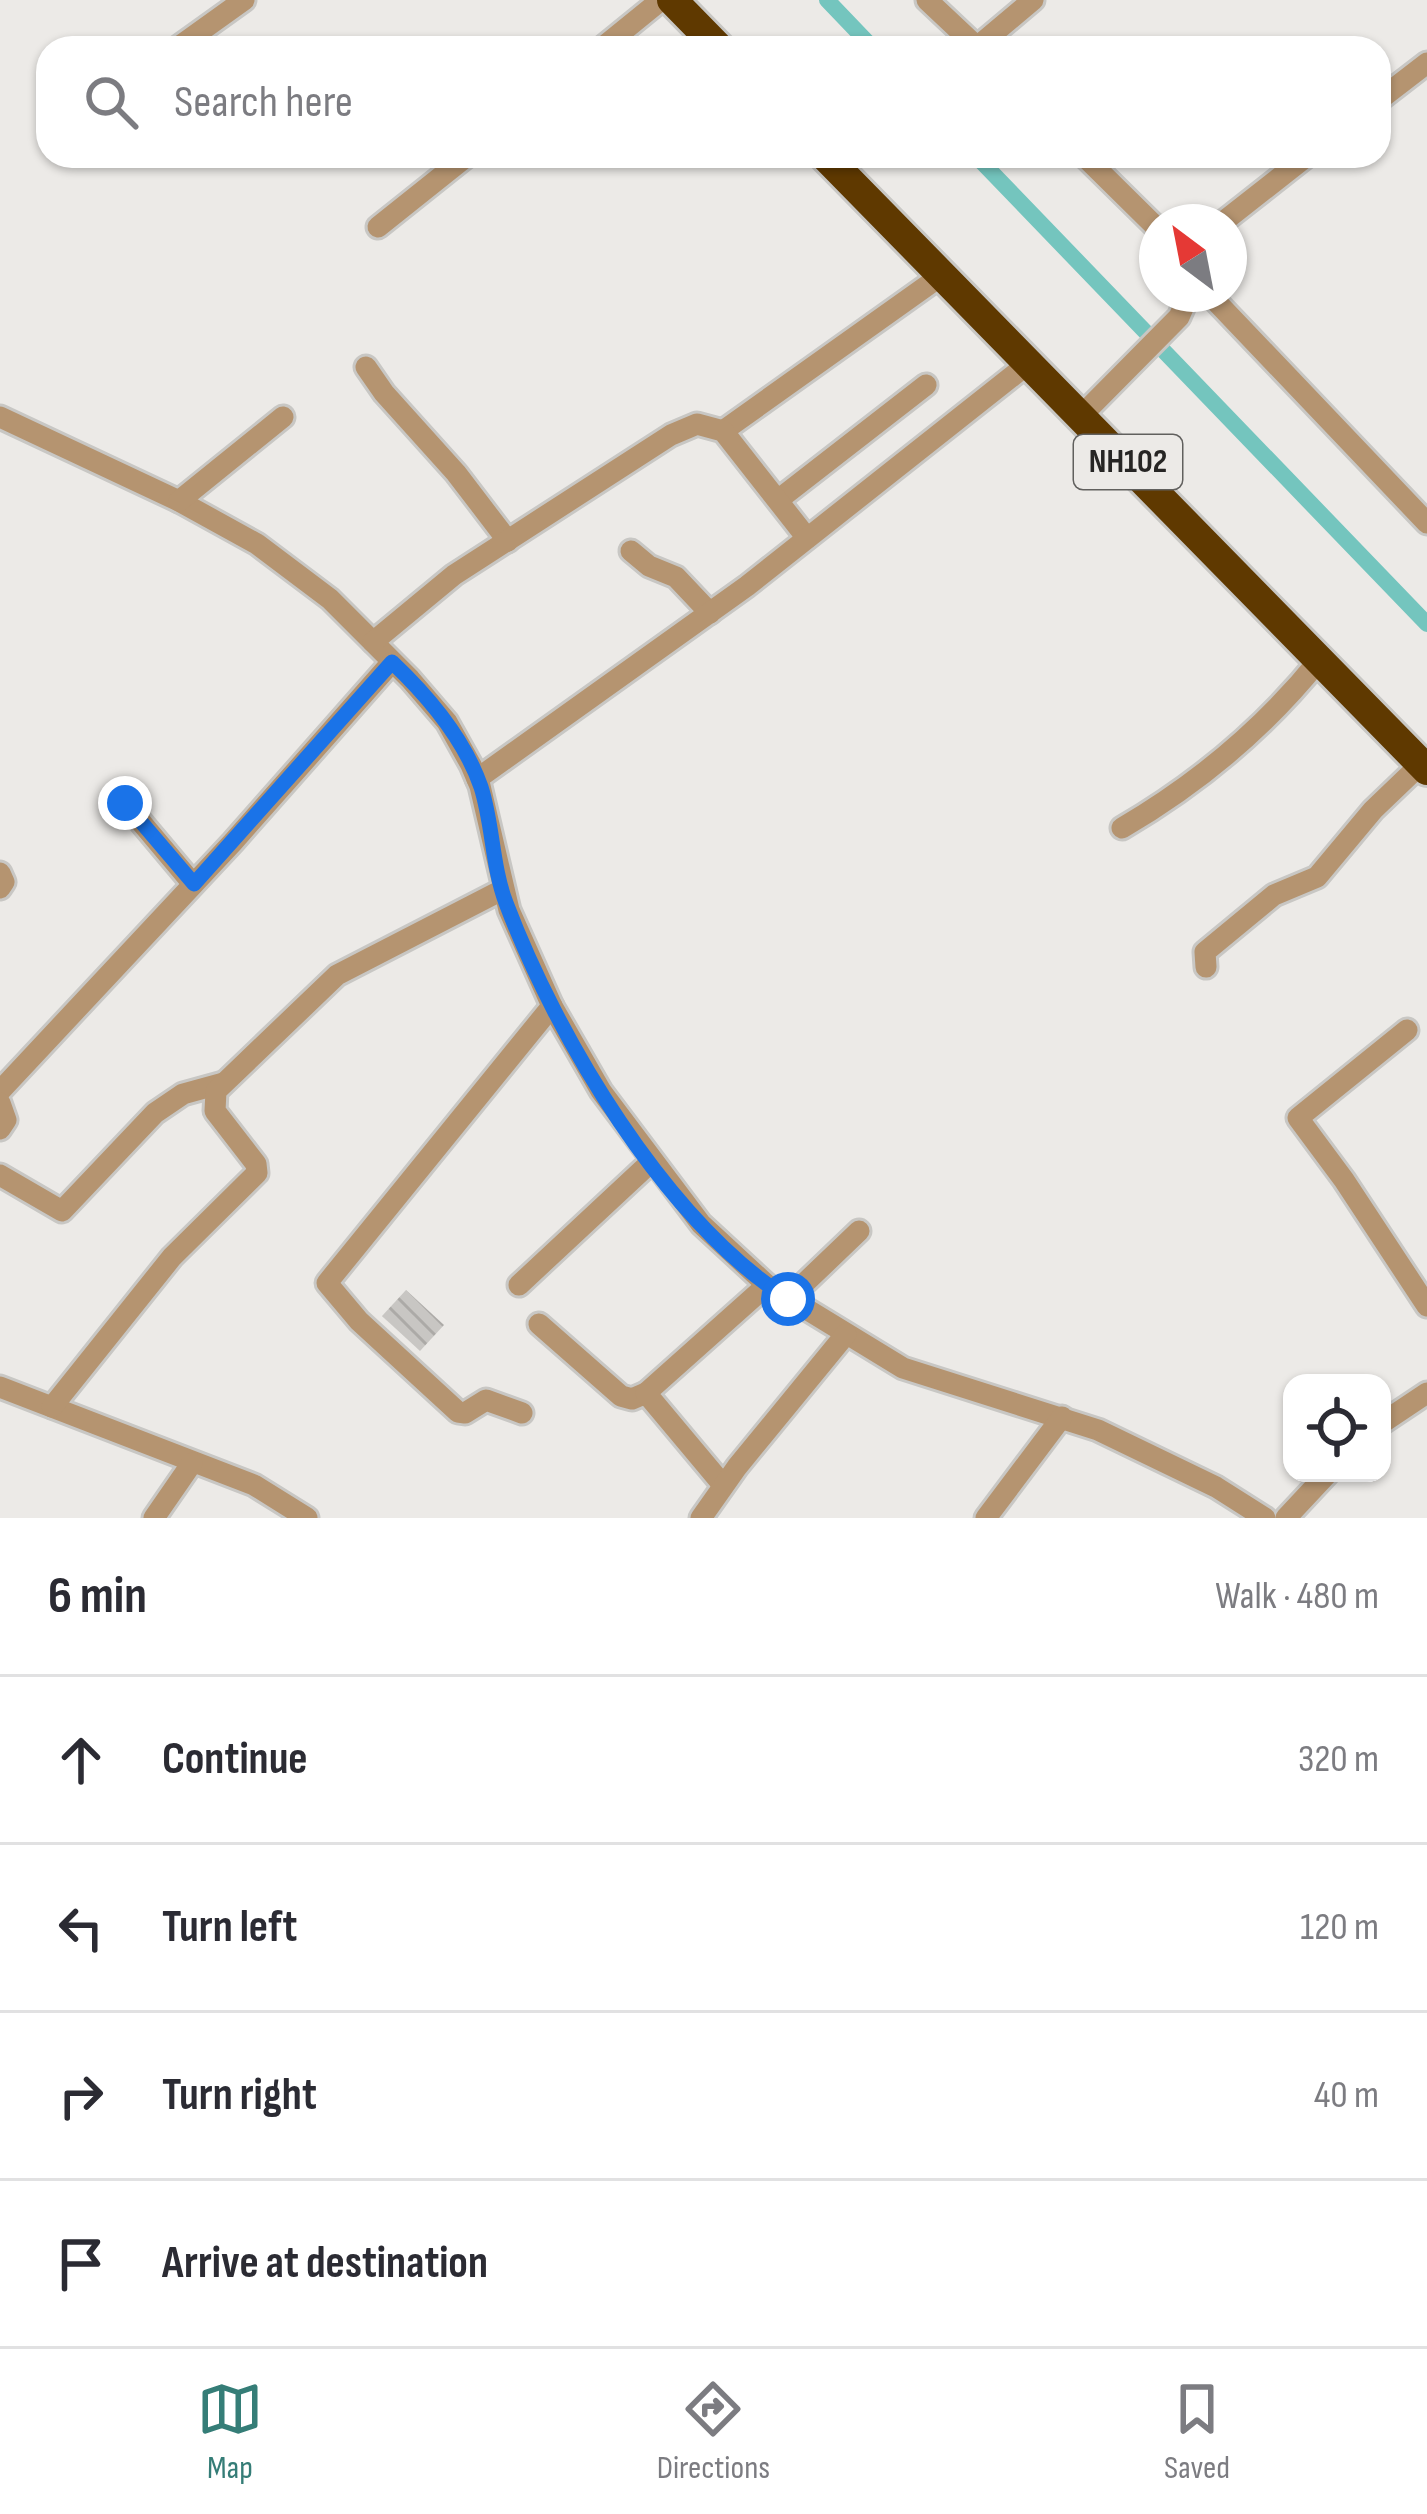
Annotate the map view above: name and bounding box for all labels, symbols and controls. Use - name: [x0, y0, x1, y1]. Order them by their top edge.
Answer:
- search box: [36, 36, 1391, 168]
- icon: search: [78, 69, 144, 135]
- text: Search here: [174, 75, 353, 130]
- north arrow: [1139, 204, 1247, 312]
- road number: NH102: [1074, 435, 1182, 489]
- route end: [98, 776, 152, 830]
- route start: [761, 1272, 815, 1326]
- map controls: [1283, 1374, 1391, 1482]
- button: locate: [1283, 1374, 1391, 1482]
- text: 6 min: [48, 1566, 147, 1627]
- text: Walk · 480 m: [1215, 1573, 1379, 1620]
- icon: ahead: [48, 1727, 114, 1793]
- text: Continue: [162, 1732, 308, 1787]
- text: 320 m: [1298, 1736, 1379, 1783]
- icon: left: [48, 1895, 114, 1961]
- text: Turn left: [162, 1900, 297, 1955]
- text: 120 m: [1300, 1904, 1379, 1951]
- icon: right: [48, 2063, 114, 2129]
- text: Turn right: [162, 2068, 317, 2123]
- text: 40 m: [1314, 2072, 1379, 2119]
- icon: arrive: [48, 2231, 114, 2297]
- text: Arrive at destination: [162, 2236, 488, 2291]
- tab: Map: [197, 2376, 263, 2488]
- tab: Directions: [657, 2376, 770, 2488]
- tab: Saved: [1164, 2376, 1230, 2488]

